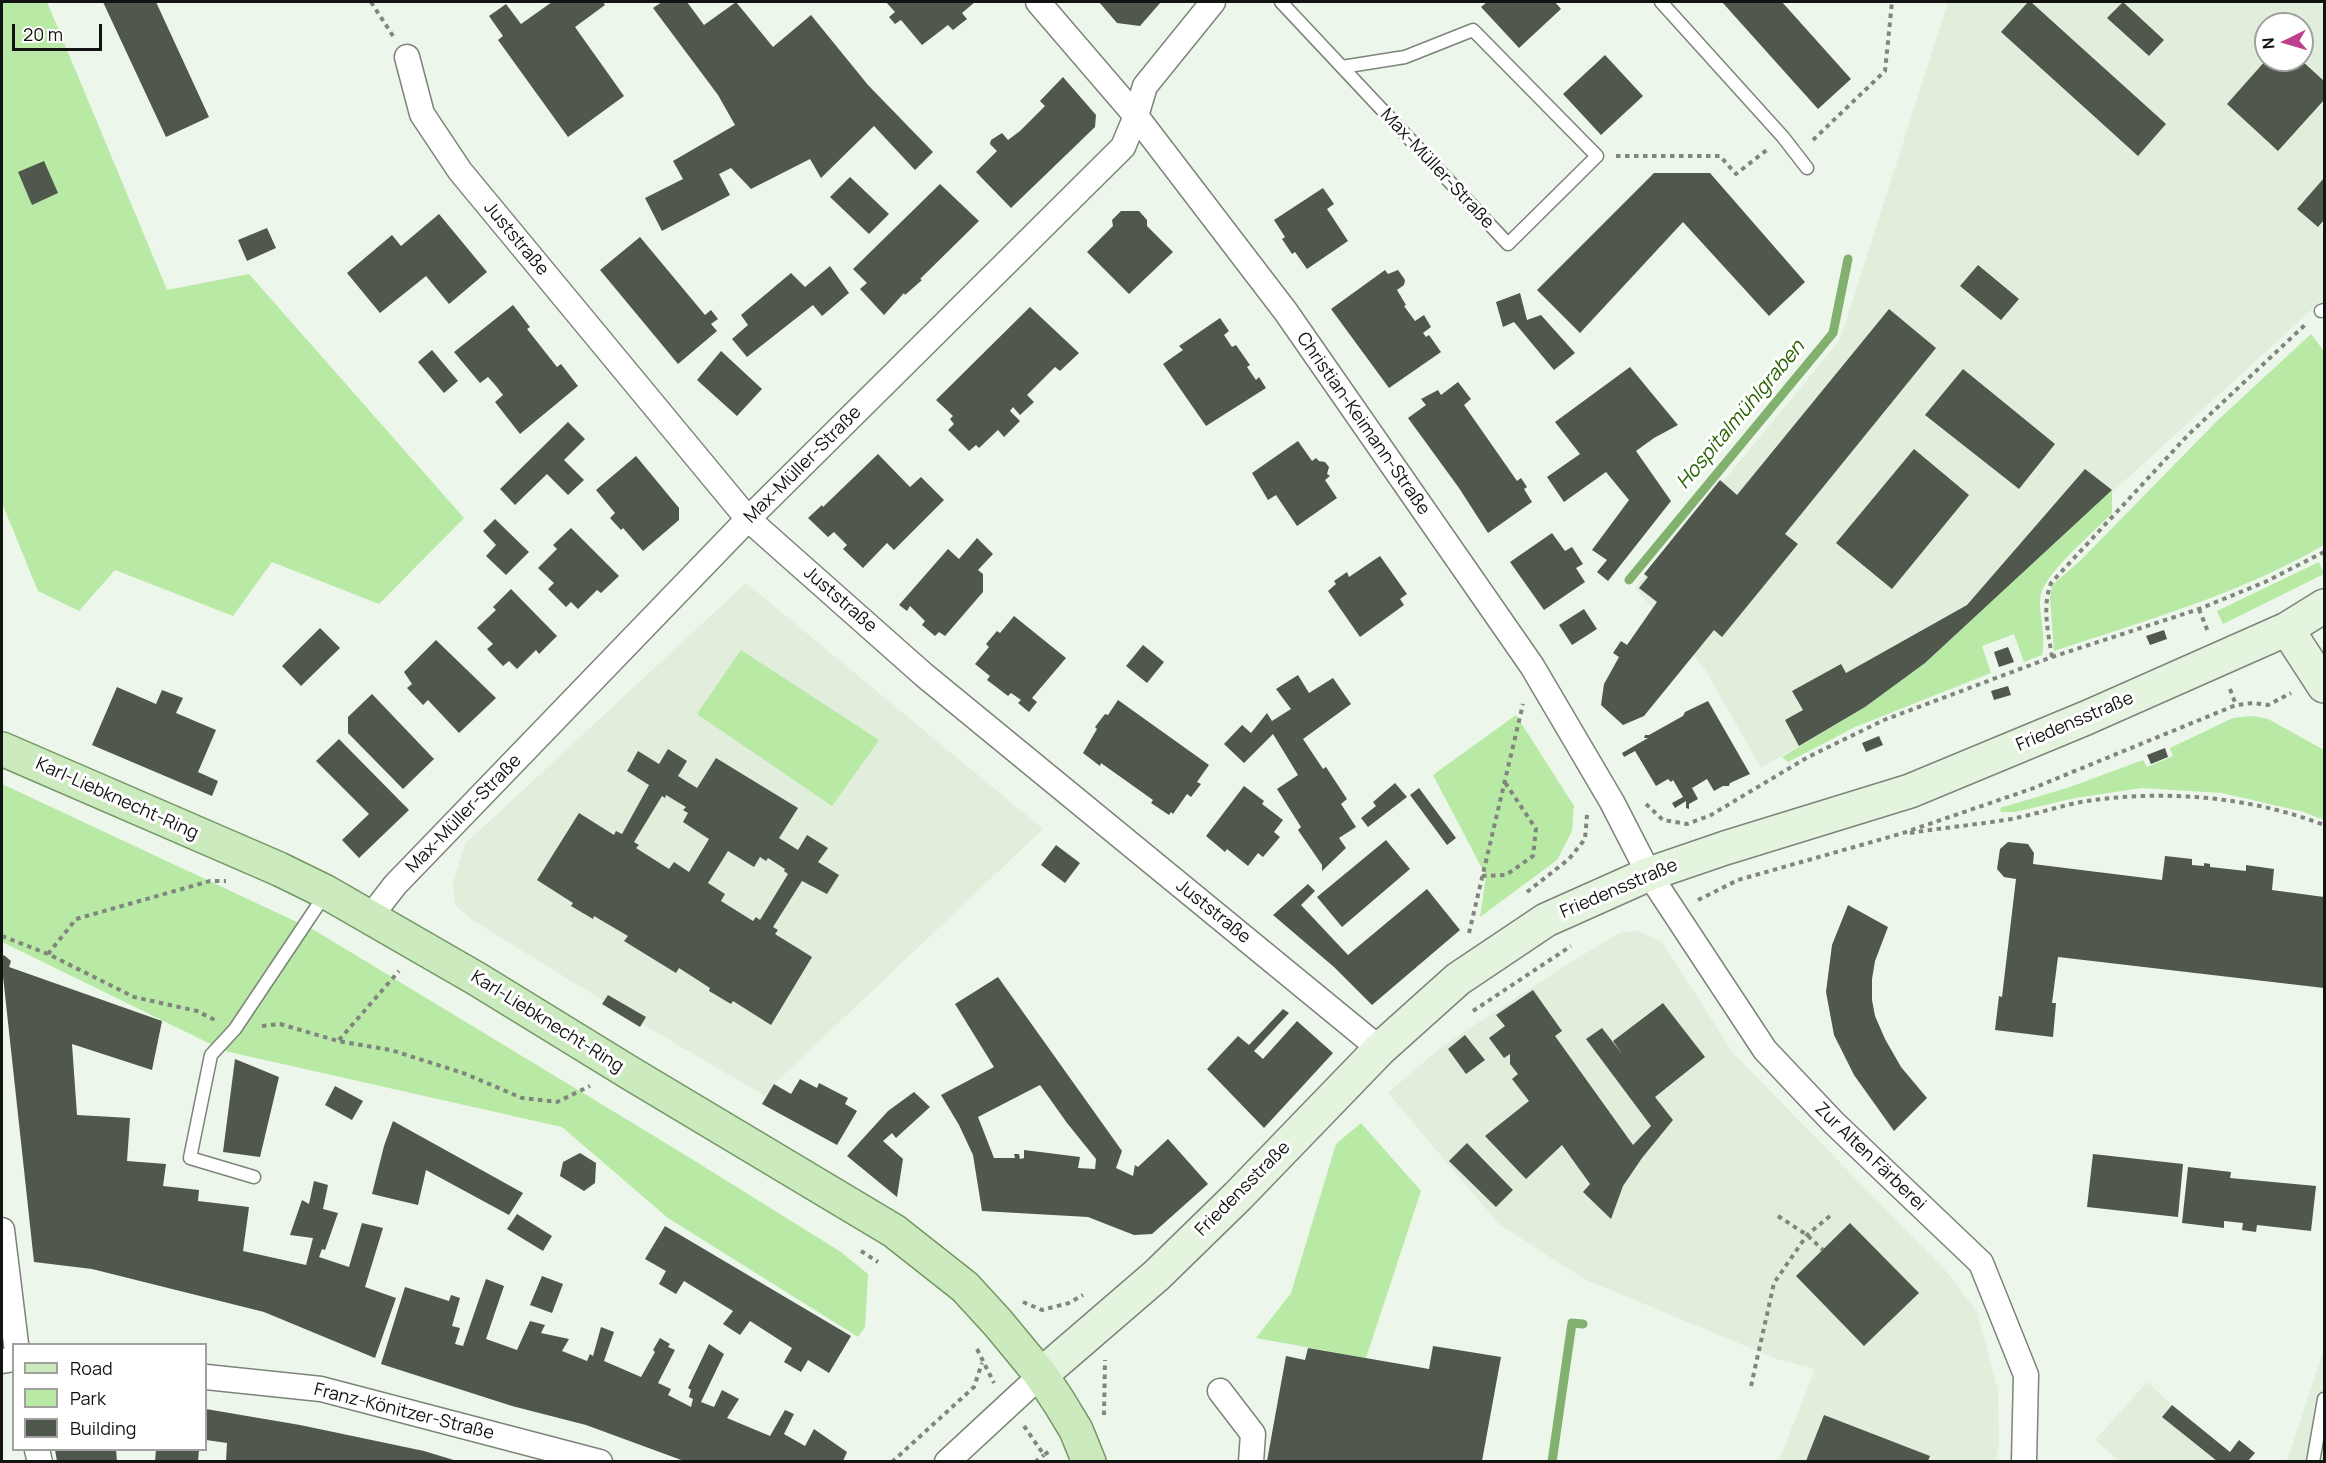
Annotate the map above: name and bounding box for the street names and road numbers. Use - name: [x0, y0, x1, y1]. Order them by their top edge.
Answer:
- street label: Max-Müller-Straße: [1376, 104, 1498, 234]
- street label: Juststraße: [479, 198, 553, 280]
- street label: Christian-Keimann-Straße: [1292, 329, 1434, 519]
- street label: Max-Müller-Straße: [740, 402, 866, 528]
- street label: Juststraße: [799, 562, 881, 638]
- street label: Friedensstraße: [2013, 688, 2137, 756]
- street label: Max-Müller-Straße: [402, 750, 526, 878]
- street label: Karl-Liebknecht-Ring: [32, 753, 202, 845]
- street label: Friedensstraße: [1557, 855, 1681, 923]
- street label: Juststraße: [1171, 875, 1255, 949]
- street label: Karl-Liebknecht-Ring: [467, 966, 627, 1078]
- street label: Zur Alten Färberei: [1810, 1098, 1930, 1216]
- street label: Friedensstraße: [1191, 1137, 1295, 1241]
- street label: Franz-Könitzer-Straße: [312, 1379, 496, 1445]

